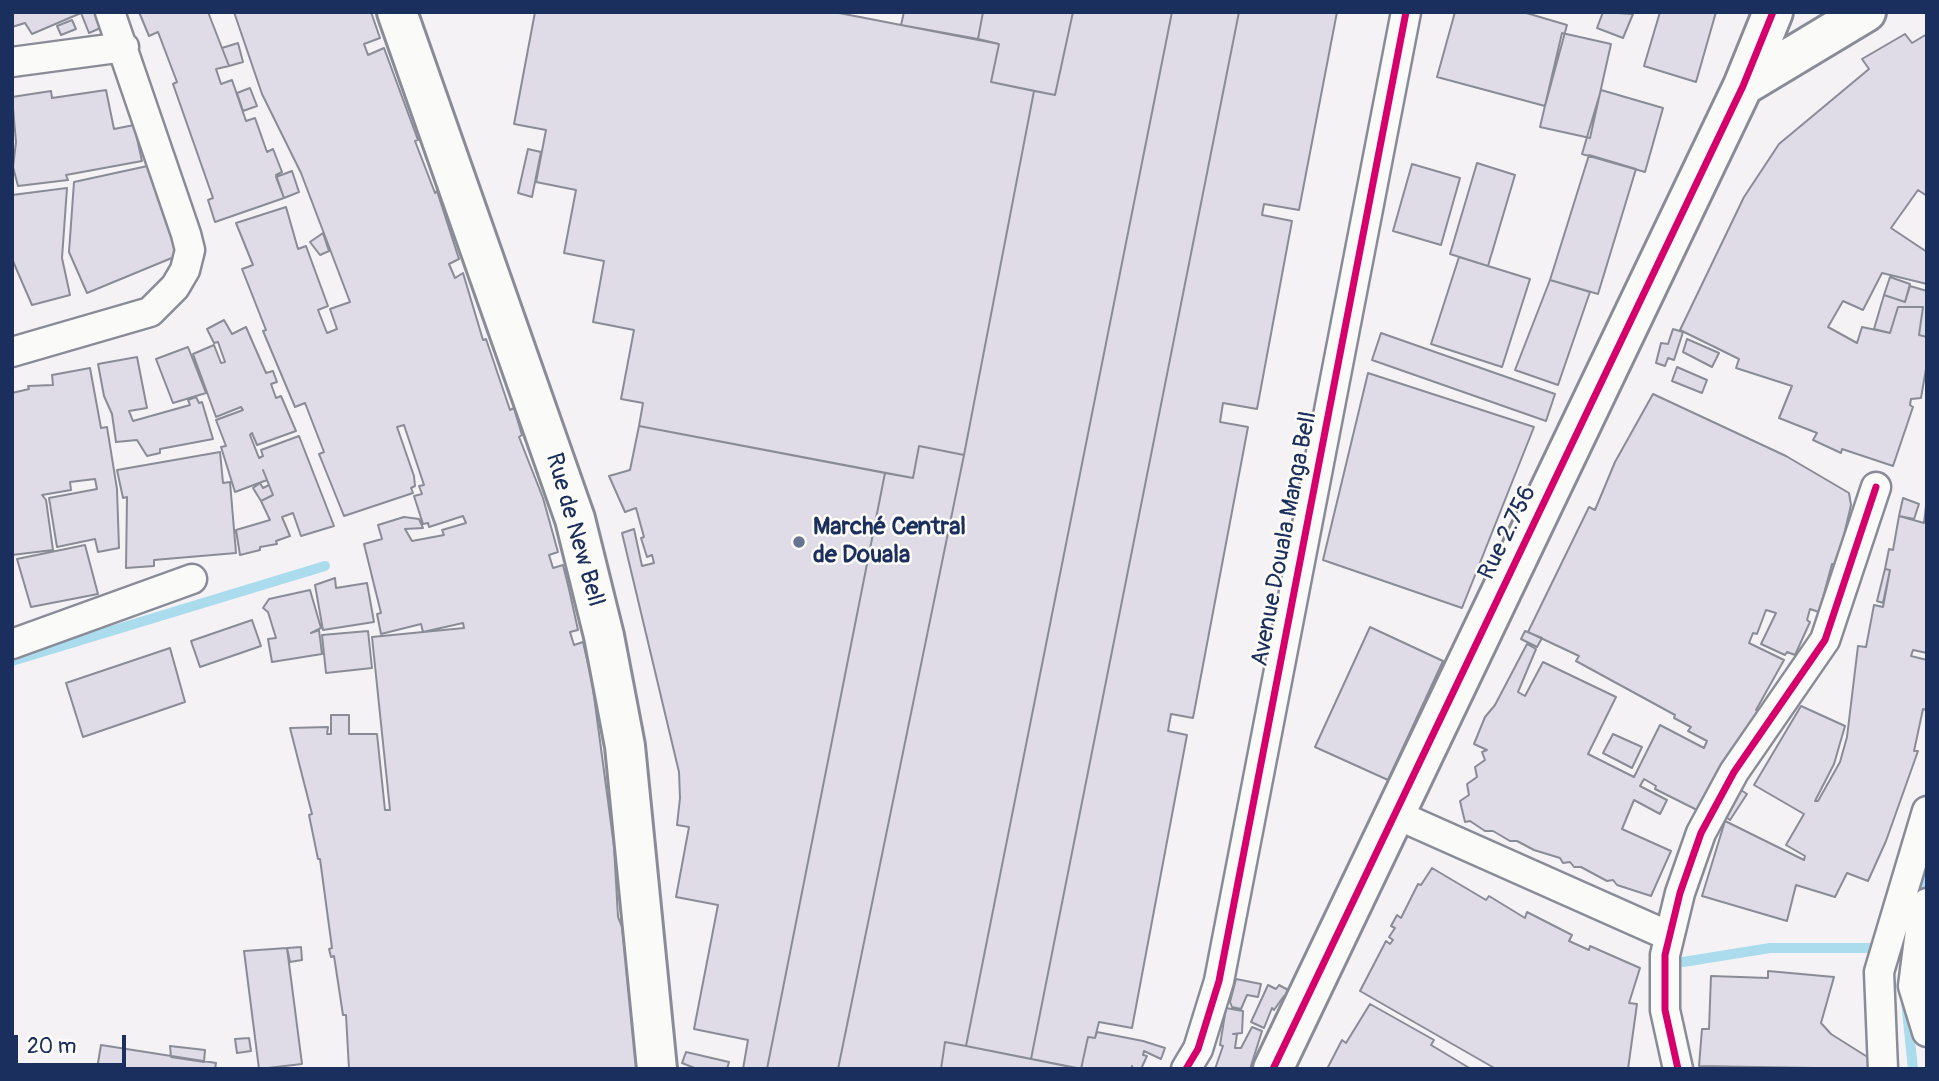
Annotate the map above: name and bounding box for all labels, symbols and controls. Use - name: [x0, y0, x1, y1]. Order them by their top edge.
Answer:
- street label: Avenue Douala Manga Bell: [1246, 409, 1324, 669]
- street label: Rue de New Bell: [538, 450, 610, 610]
- street label: Rue 2.756: [1473, 481, 1543, 585]
- place label: Marché Central de Douala: [813, 514, 966, 570]
- marker: Marché Central de Douala: [791, 534, 807, 550]
- scale bar: [18, 1021, 130, 1066]
- text: 20 m: [27, 1033, 76, 1060]

